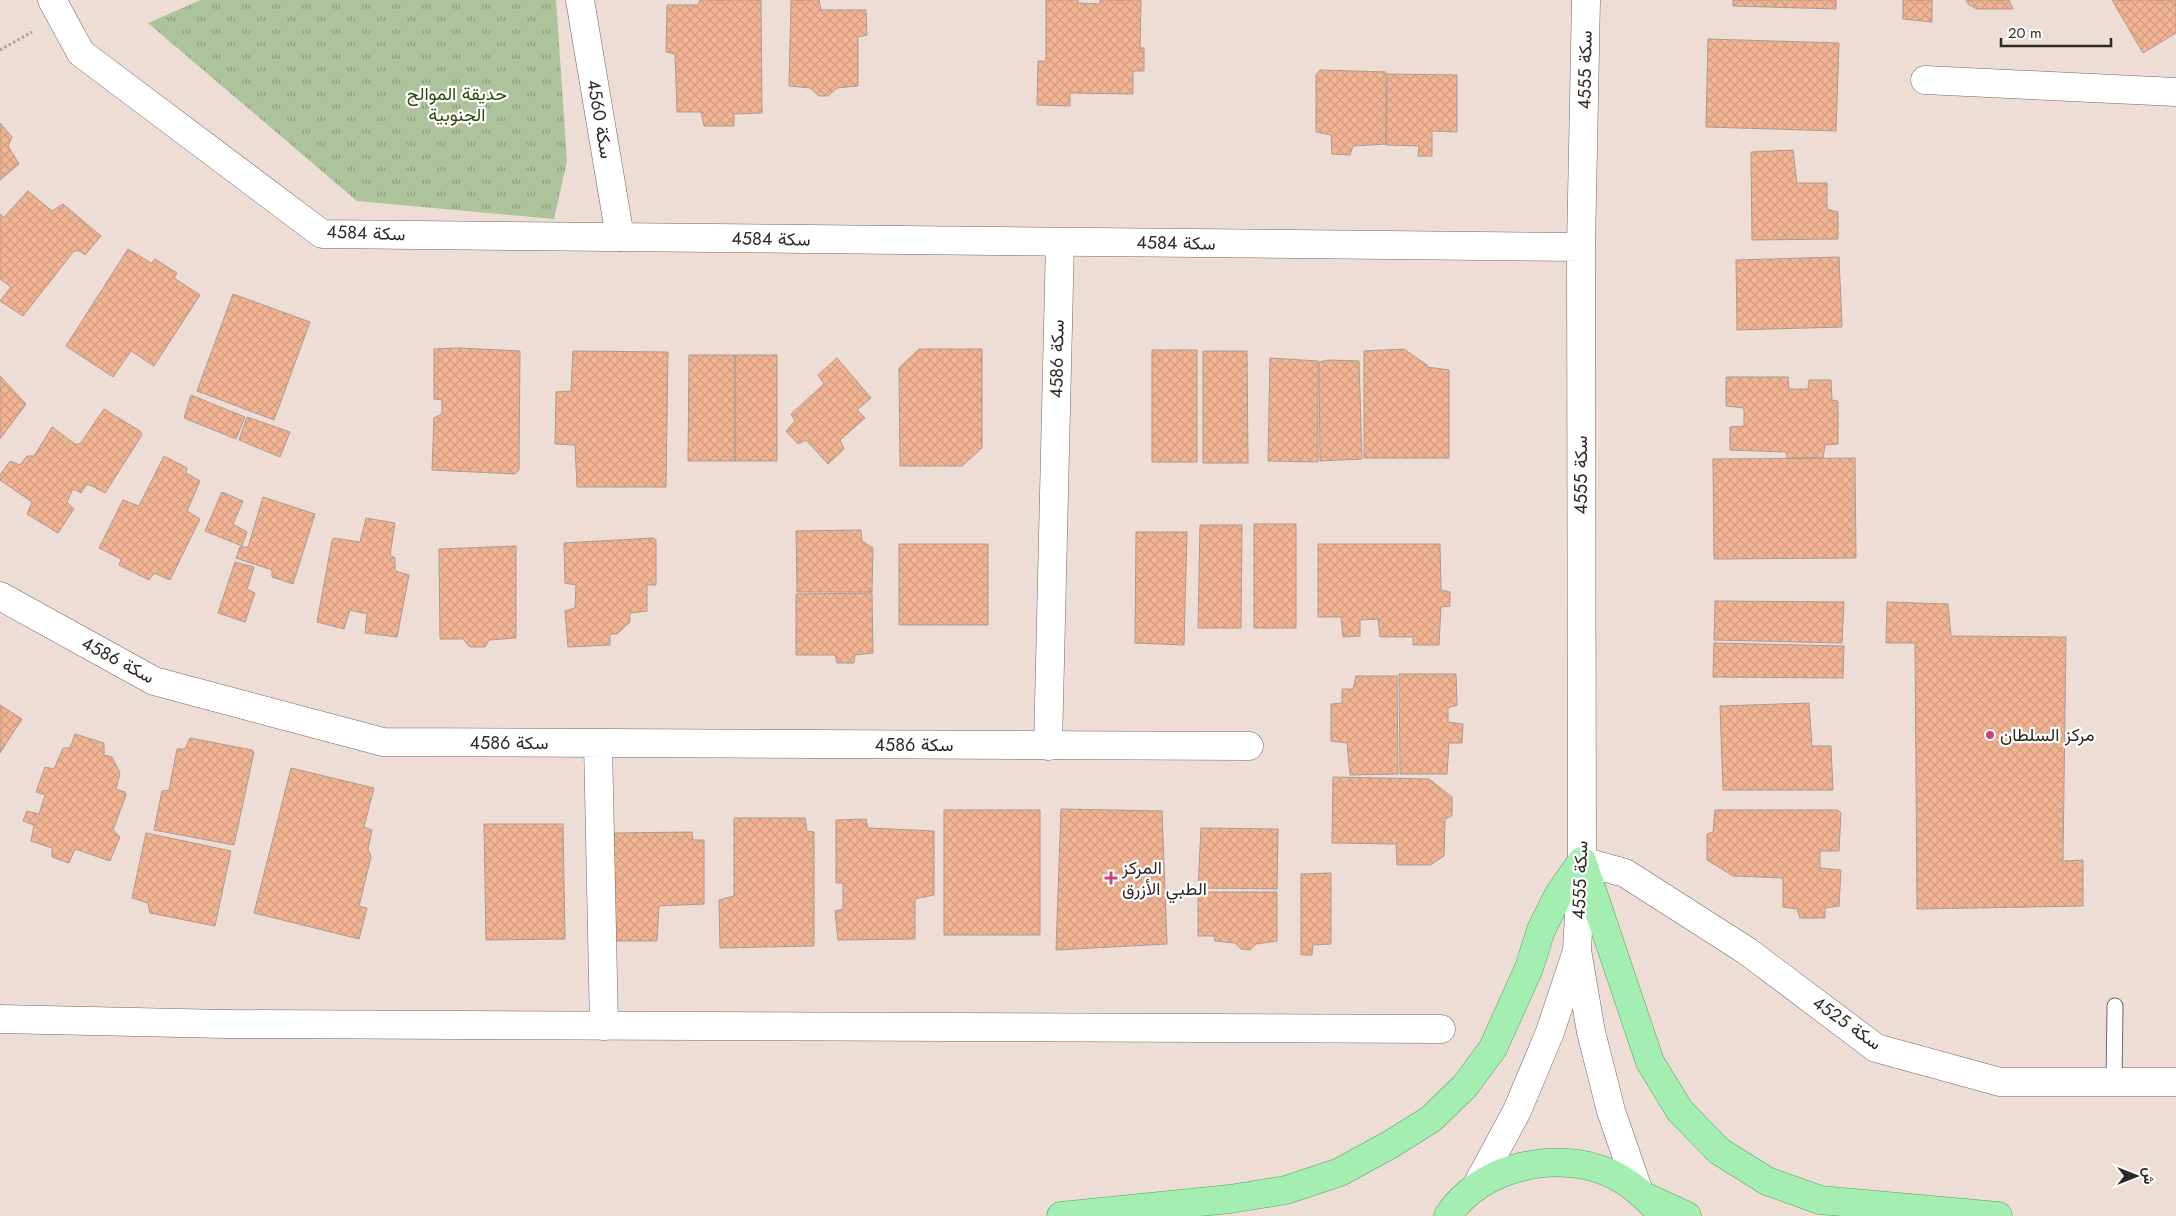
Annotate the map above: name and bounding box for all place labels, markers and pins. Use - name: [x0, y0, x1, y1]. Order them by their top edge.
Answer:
- place label: مركز السلطان: [2000, 722, 2095, 748]
- marker: مركز السلطان: [1984, 729, 1996, 741]
- place label: المركز الطبي الأزرق: [1121, 855, 1207, 904]
- marker: المركز الطبي الأزرق: [1104, 871, 1118, 885]

